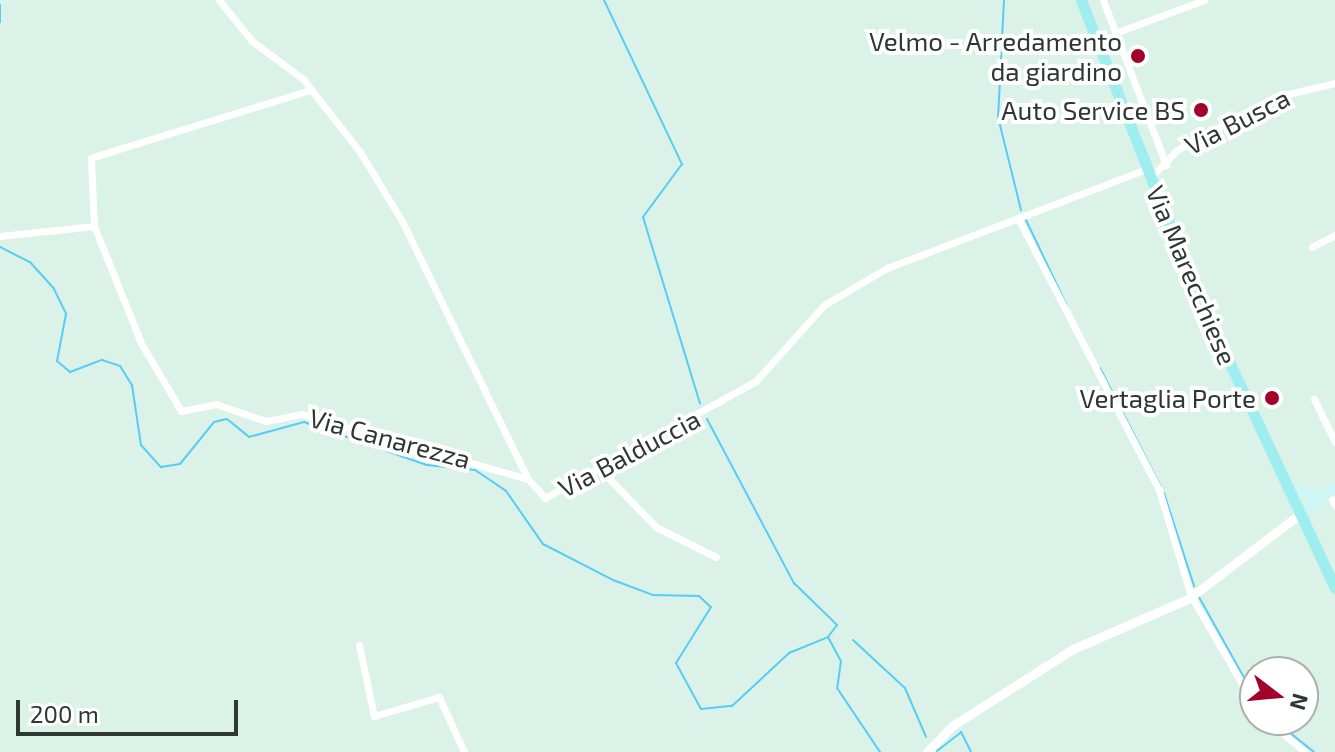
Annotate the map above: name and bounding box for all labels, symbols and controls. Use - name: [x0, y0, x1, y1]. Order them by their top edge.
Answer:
- place label: Velmo - Arredamento da giardino: [868, 25, 1122, 86]
- marker: Velmo - Arredamento da giardino: [1129, 47, 1147, 65]
- street label: Via Busca: [1179, 81, 1295, 161]
- place label: Auto Service BS: [1001, 94, 1185, 126]
- marker: Auto Service BS: [1192, 101, 1210, 119]
- street label: Via Marecchiese: [1140, 181, 1244, 369]
- place label: Vertaglia Porte: [1080, 382, 1256, 414]
- marker: Vertaglia Porte: [1263, 389, 1281, 407]
- street label: Via Canarezza: [306, 401, 474, 475]
- street label: Via Balduccia: [553, 403, 705, 503]
- north arrow: [1239, 656, 1319, 736]
- scale bar: [20, 684, 242, 734]
- text: N: [1285, 691, 1315, 713]
- text: 200 m: [30, 699, 99, 728]

